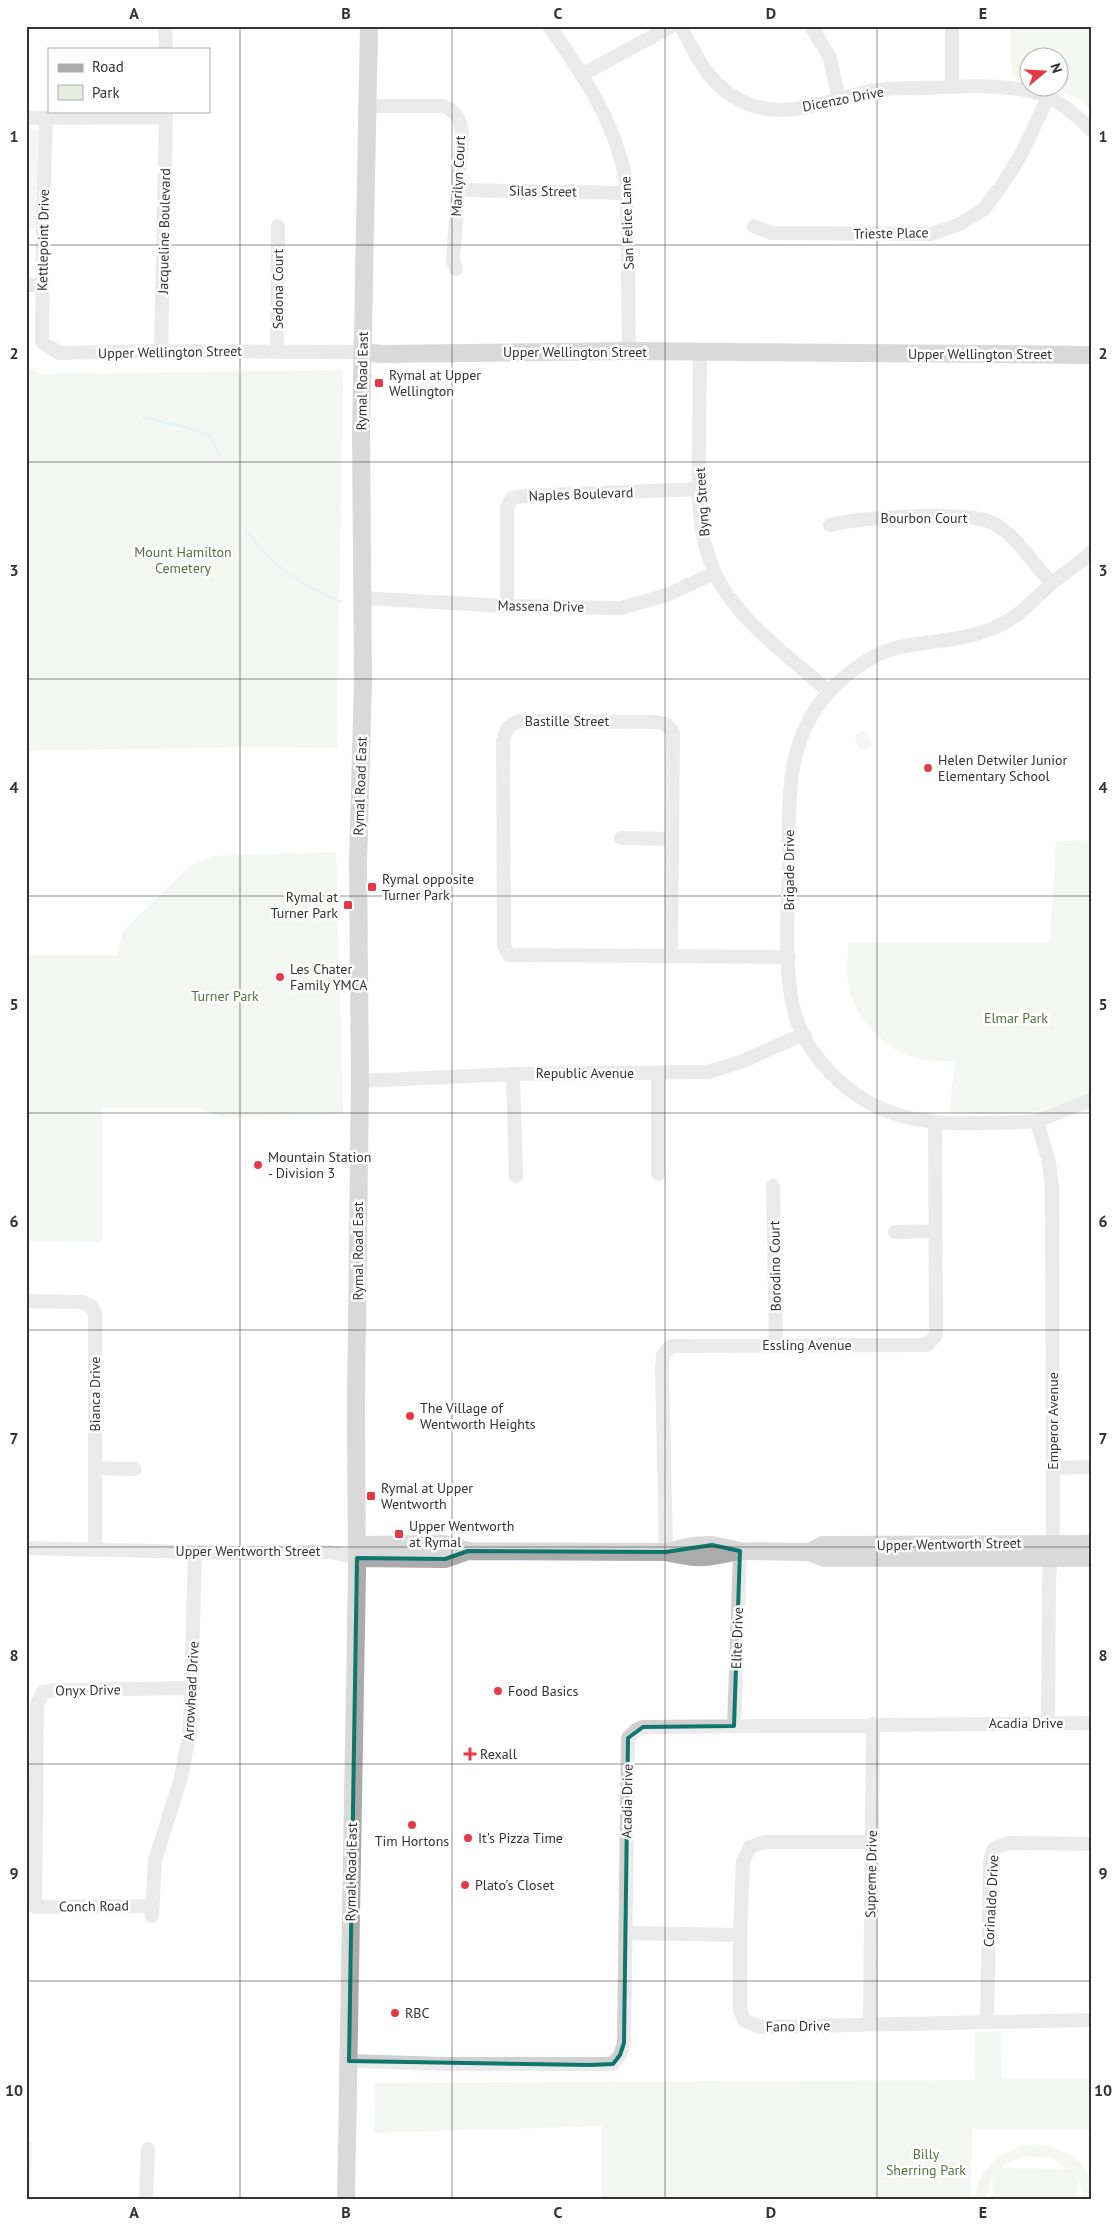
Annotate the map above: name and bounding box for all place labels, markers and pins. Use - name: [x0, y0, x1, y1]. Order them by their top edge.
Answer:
- place label: Rymal at Upper Wellington: [389, 366, 481, 400]
- marker: Rymal at Upper Wellington: [373, 377, 385, 389]
- place label: Helen Detwiler Junior Elementary School: [938, 751, 1067, 785]
- marker: Helen Detwiler Junior Elementary School: [922, 762, 934, 774]
- place label: Rymal opposite Turner Park: [382, 870, 474, 904]
- marker: Rymal opposite Turner Park: [366, 881, 378, 893]
- place label: Rymal at Turner Park: [270, 888, 338, 922]
- marker: Rymal at Turner Park: [342, 899, 354, 911]
- place label: Les Chater Family YMCA: [290, 960, 368, 994]
- marker: Les Chater Family YMCA: [274, 971, 286, 983]
- place label: Mountain Station - Division 3: [268, 1148, 371, 1182]
- marker: Mountain Station - Division 3: [252, 1159, 264, 1171]
- place label: The Village of Wentworth Heights: [420, 1399, 536, 1433]
- marker: The Village of Wentworth Heights: [404, 1410, 416, 1422]
- place label: Rymal at Upper Wentworth: [381, 1479, 473, 1513]
- marker: Rymal at Upper Wentworth: [365, 1490, 377, 1502]
- place label: Upper Wentworth at Rymal: [409, 1517, 514, 1551]
- marker: Upper Wentworth at Rymal: [393, 1528, 405, 1540]
- place label: Food Basics: [508, 1682, 579, 1700]
- marker: Food Basics: [492, 1685, 504, 1697]
- place label: Rexall: [480, 1745, 517, 1763]
- marker: Rexall: [464, 1748, 476, 1760]
- marker: Tim Hortons: [406, 1819, 418, 1831]
- place label: It's Pizza Time: [478, 1829, 563, 1847]
- place label: Tim Hortons: [375, 1832, 449, 1850]
- marker: It's Pizza Time: [462, 1832, 474, 1844]
- place label: Plato's Closet: [475, 1876, 555, 1894]
- marker: Plato's Closet: [459, 1879, 471, 1891]
- place label: RBC: [405, 2004, 430, 2022]
- marker: RBC: [389, 2007, 401, 2019]

